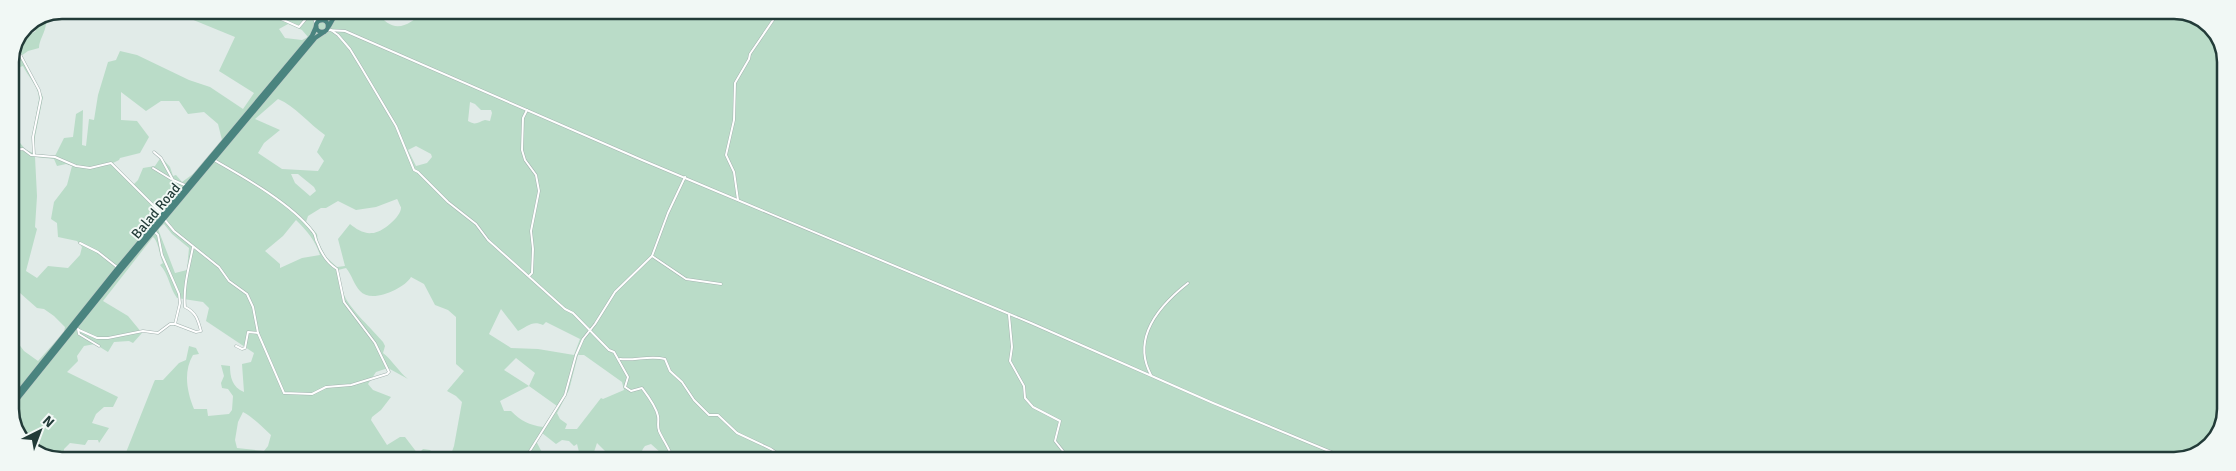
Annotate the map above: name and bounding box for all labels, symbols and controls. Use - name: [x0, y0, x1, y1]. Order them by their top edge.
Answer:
- street label: Balad Road: [128, 180, 184, 242]
- north arrow: [15, 406, 65, 456]
- text: N: [39, 412, 58, 431]

